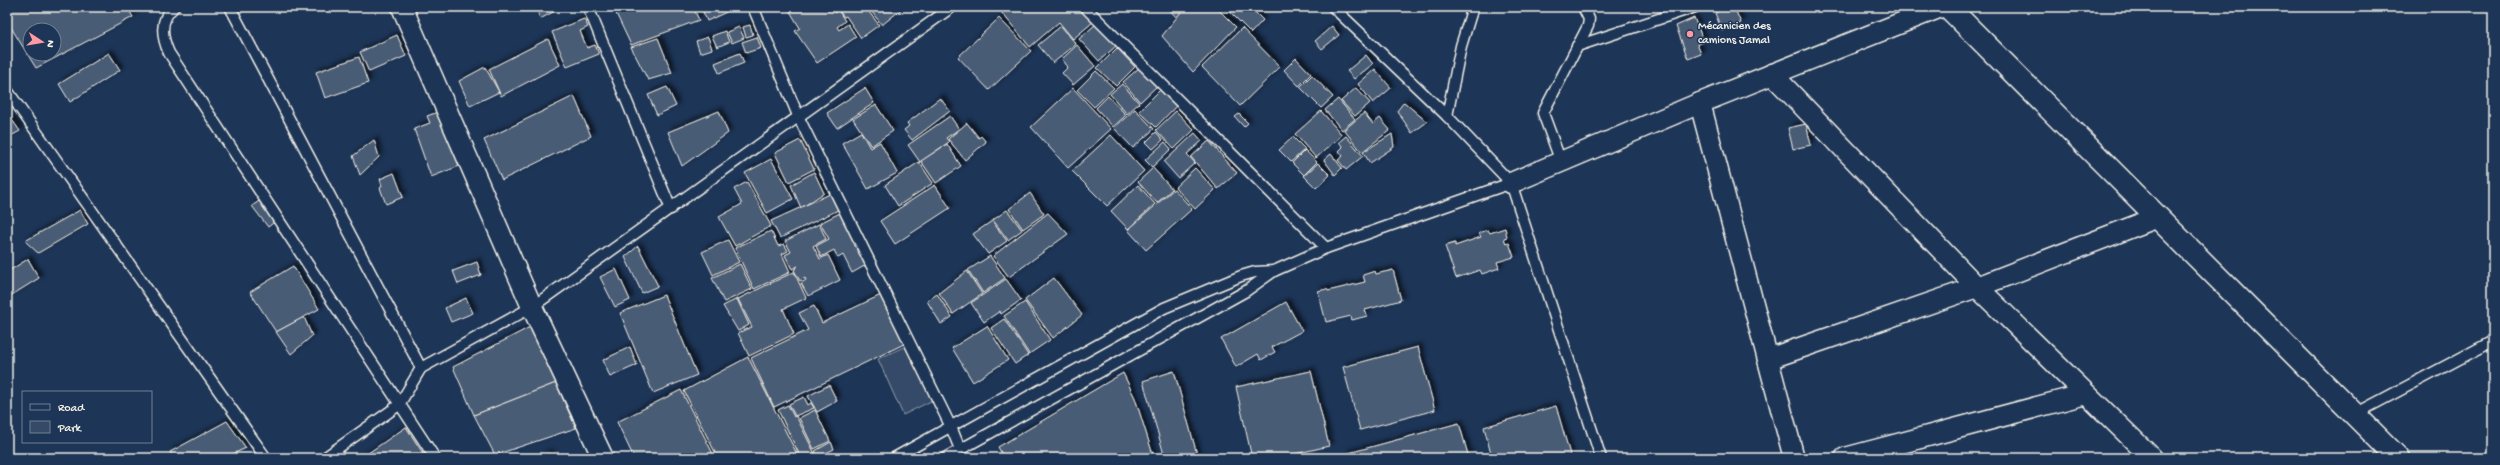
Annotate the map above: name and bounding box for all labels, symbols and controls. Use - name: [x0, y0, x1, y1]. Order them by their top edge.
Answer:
- place label: Mécanicien des camions Jamal: [1698, 20, 1771, 48]
- north arrow: [22, 22, 62, 62]
- marker: Mécanicien des camions Jamal: [1685, 29, 1695, 39]
- text: N: [43, 39, 56, 48]
- legend: [22, 391, 152, 443]
- text: Road: [58, 402, 85, 416]
- text: Park: [57, 422, 83, 436]

